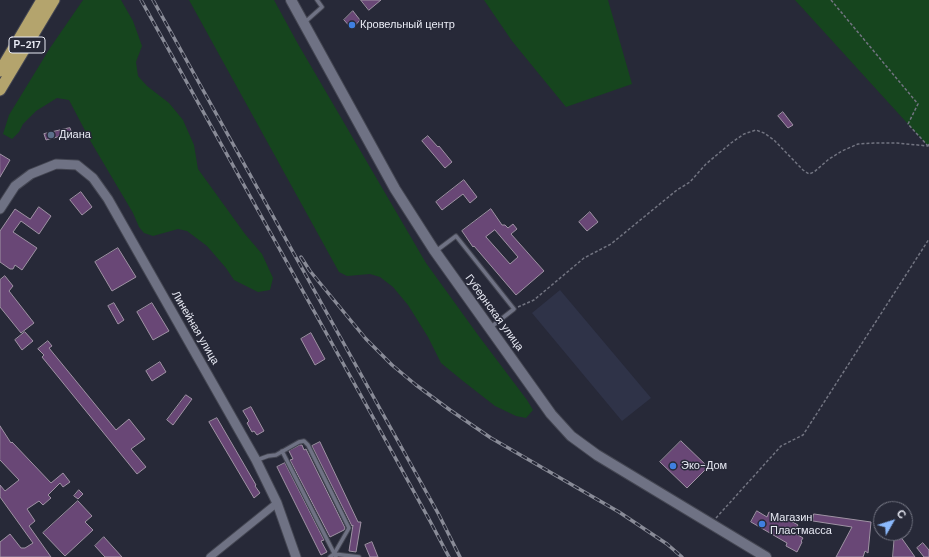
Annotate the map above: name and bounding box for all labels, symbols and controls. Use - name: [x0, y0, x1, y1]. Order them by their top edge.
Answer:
- place label: Кровельный центр: [360, 18, 455, 32]
- marker: Кровельный центр: [347, 20, 357, 30]
- road number: Р-217: [9, 37, 45, 53]
- place label: Диана: [59, 128, 91, 142]
- marker: Диана: [46, 130, 56, 140]
- street label: Губернская улица: [462, 272, 526, 354]
- street label: Линейная улица: [169, 289, 221, 367]
- place label: Эко-Дом: [681, 459, 727, 473]
- marker: Эко-Дом: [668, 461, 678, 471]
- north arrow: [873, 501, 913, 541]
- text: С: [894, 507, 909, 522]
- place label: Магазин Пластмасса: [770, 511, 832, 537]
- marker: Магазин Пластмасса: [757, 519, 767, 529]

